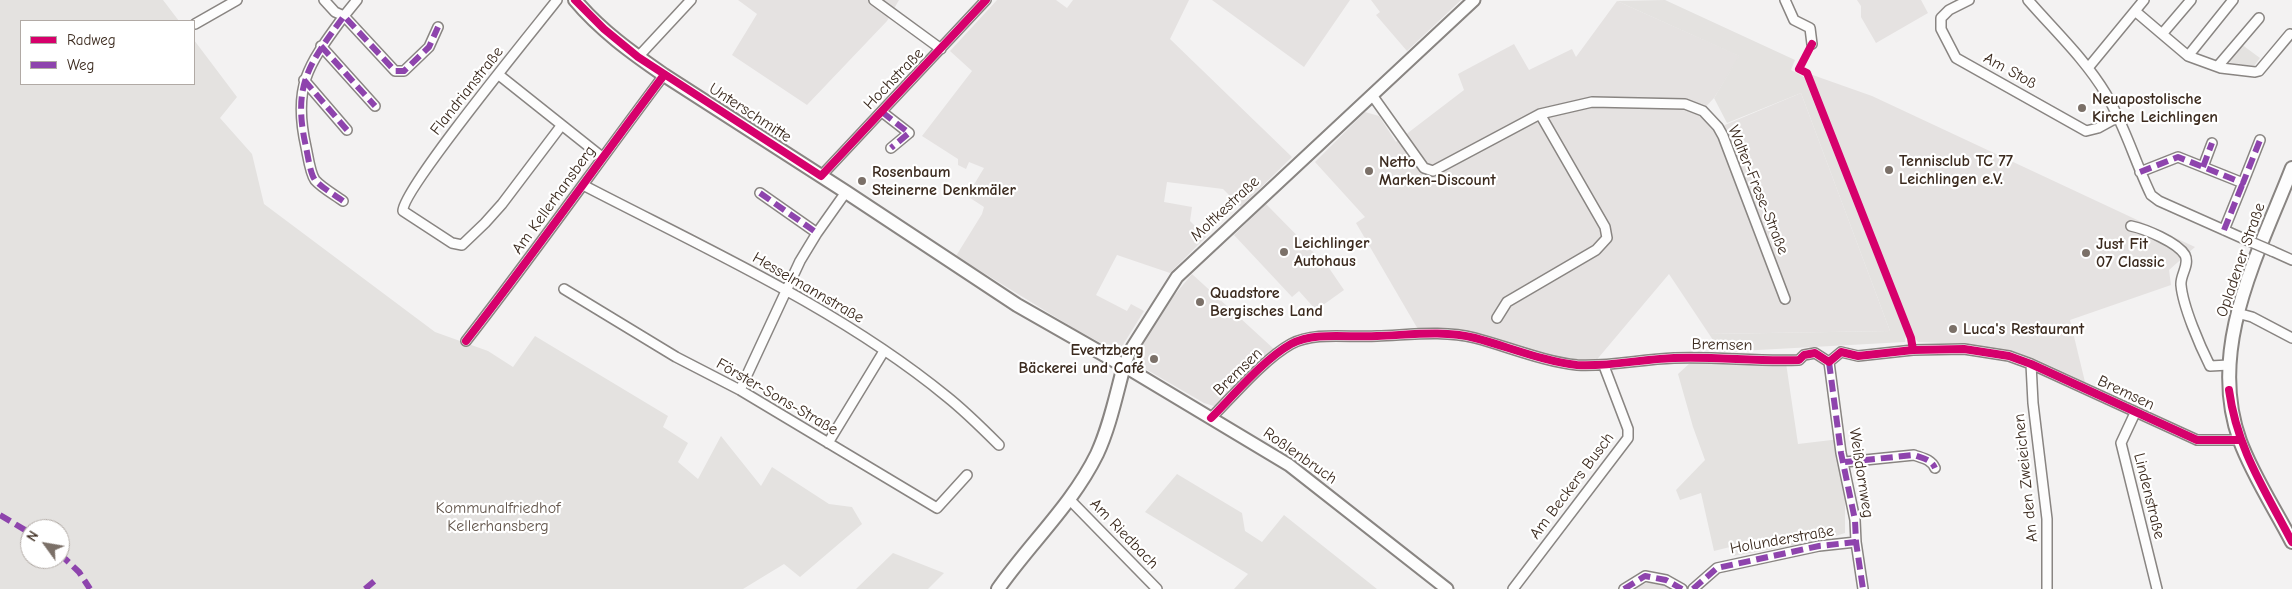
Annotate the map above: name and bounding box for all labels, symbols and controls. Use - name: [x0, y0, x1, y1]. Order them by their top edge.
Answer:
- legend: [20, 20, 195, 85]
- text: Radweg: [67, 31, 116, 49]
- street label: Flandrianstraße: [426, 43, 508, 139]
- street label: Hochstraße: [860, 44, 928, 114]
- street label: Am Stoß: [1980, 49, 2040, 93]
- text: Weg: [67, 56, 94, 74]
- street label: Unterschmitte: [705, 79, 795, 147]
- place label: Neuapostolische Kirche Leichlingen: [2092, 89, 2218, 127]
- marker: Neuapostolische Kirche Leichlingen: [2076, 102, 2088, 114]
- street label: Walter-Frese-Straße: [1723, 123, 1793, 257]
- street label: Am Kellerhansberg: [508, 142, 600, 258]
- place label: Tennisclub TC 77 Leichlingen e.V.: [1899, 151, 2013, 189]
- place label: Netto Marken-Discount: [1379, 152, 1496, 190]
- place label: Rosenbaum Steinerne Denkmäler: [872, 162, 1016, 200]
- marker: Tennisclub TC 77 Leichlingen e.V.: [1883, 164, 1895, 176]
- marker: Netto Marken-Discount: [1363, 165, 1375, 177]
- street label: Moltkestraße: [1187, 172, 1263, 246]
- marker: Rosenbaum Steinerne Denkmäler: [856, 175, 868, 187]
- street label: Opladener Straße: [2212, 200, 2270, 320]
- place label: Leichlinger Autohaus: [1294, 233, 1369, 271]
- place label: Just Fit 07 Classic: [2096, 234, 2165, 272]
- marker: Leichlinger Autohaus: [1278, 246, 1290, 258]
- marker: Just Fit 07 Classic: [2080, 247, 2092, 259]
- street label: Hesselmannstraße: [749, 248, 867, 328]
- place label: Quadstore Bergisches Land: [1210, 283, 1323, 321]
- marker: Quadstore Bergisches Land: [1194, 296, 1206, 308]
- place label: Luca's Restaurant: [1963, 319, 2084, 339]
- marker: Luca's Restaurant: [1947, 323, 1959, 335]
- street label: Bremsen: [1691, 335, 1753, 355]
- place label: Evertzberg Bäckerei und Café: [1018, 340, 1144, 378]
- street label: Bremsen: [1210, 344, 1266, 400]
- marker: Evertzberg Bäckerei und Café: [1148, 353, 1160, 365]
- street label: Förster-Sons-Straße: [713, 354, 841, 440]
- street label: Bremsen: [2094, 371, 2158, 415]
- street label: An den Zweieichen: [2010, 413, 2042, 543]
- street label: Roßlenbruch: [1259, 423, 1341, 489]
- street label: Weißdornweg: [1844, 427, 1878, 519]
- street label: Am Beckers Busch: [1526, 429, 1618, 543]
- street label: Lindenstraße: [2129, 451, 2169, 541]
- street label: Am Riedbach: [1086, 495, 1162, 573]
- park label: Kommunalfriedhof Kellerhansberg: [435, 498, 561, 536]
- north arrow: [20, 519, 70, 569]
- street label: Holunderstraße: [1728, 521, 1836, 559]
- text: N: [23, 528, 42, 545]

